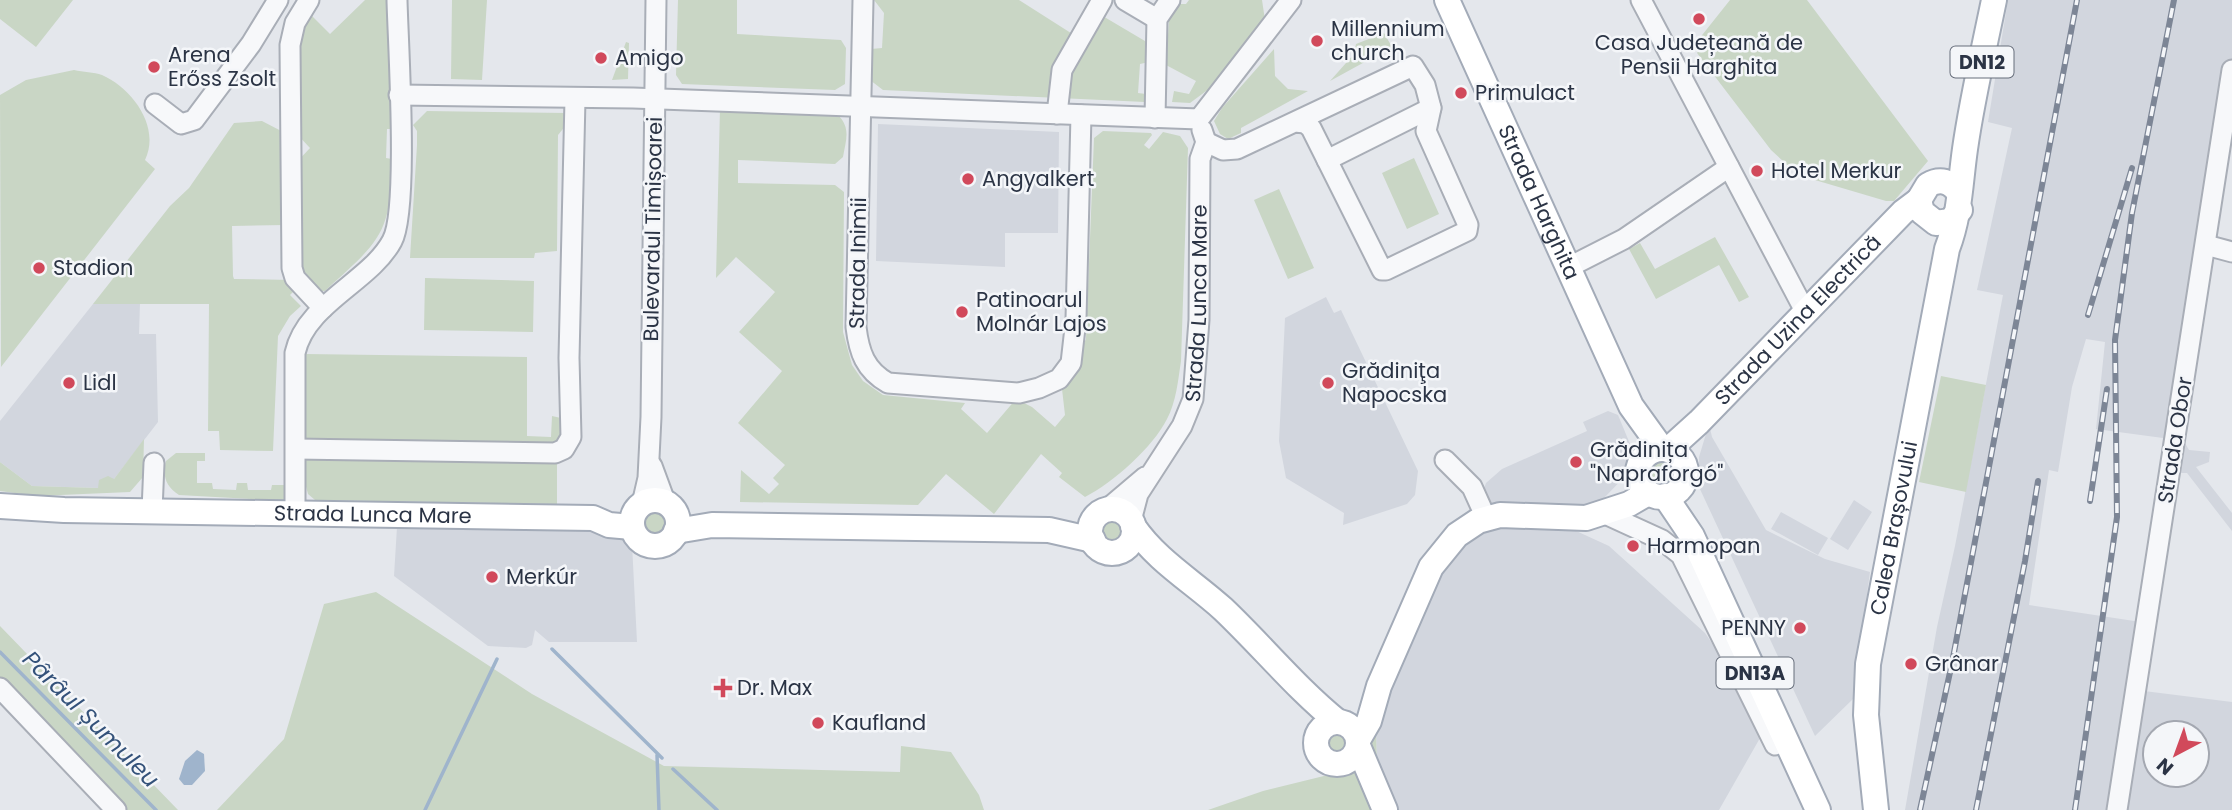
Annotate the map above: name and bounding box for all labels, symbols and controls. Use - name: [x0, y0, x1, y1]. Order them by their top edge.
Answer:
- marker: Casa Județeană de Pensii Harghita: [1691, 11, 1707, 27]
- place label: Millennium church: [1331, 14, 1445, 67]
- place label: Casa Județeană de Pensii Harghita: [1595, 28, 1803, 81]
- marker: Millennium church: [1309, 33, 1325, 49]
- place label: Arena Erőss Zsolt: [168, 40, 276, 93]
- place label: Amigo: [615, 43, 684, 72]
- road number: DN12: [1951, 46, 2014, 78]
- marker: Amigo: [593, 50, 609, 66]
- marker: Arena Erőss Zsolt: [146, 59, 162, 75]
- place label: Primulact: [1475, 78, 1575, 107]
- marker: Primulact: [1453, 85, 1469, 101]
- street label: Bulevardul Timișoarei: [636, 116, 669, 342]
- street label: Strada Harghita: [1491, 120, 1587, 284]
- place label: Hotel Merkur: [1771, 156, 1902, 185]
- marker: Hotel Merkur: [1749, 163, 1765, 179]
- place label: Angyalkert: [982, 164, 1094, 193]
- marker: Angyalkert: [960, 171, 976, 187]
- street label: Strada Inimii: [842, 197, 873, 329]
- street label: Strada Lunca Mare: [1178, 204, 1214, 403]
- street label: Strada Uzina Electrică: [1708, 228, 1887, 411]
- place label: Stadion: [53, 253, 133, 282]
- marker: Stadion: [31, 260, 47, 276]
- place label: Patinoarul Molnár Lajos: [976, 285, 1107, 338]
- marker: Patinoarul Molnár Lajos: [954, 304, 970, 320]
- place label: Grădiniţa Napocska: [1342, 356, 1447, 409]
- place label: Lidl: [83, 368, 117, 397]
- street label: Strada Obor: [2150, 374, 2199, 505]
- marker: Lidl: [61, 375, 77, 391]
- marker: Grădiniţa Napocska: [1320, 375, 1336, 391]
- place label: Grădinița "Napraforgó": [1590, 435, 1723, 488]
- street label: Calea Brașovului: [1863, 438, 1924, 617]
- marker: Grădinița "Napraforgó": [1568, 454, 1584, 470]
- street label: Strada Lunca Mare: [274, 498, 472, 530]
- place label: Harmopan: [1647, 531, 1760, 560]
- marker: Harmopan: [1625, 538, 1641, 554]
- place label: Merkúr: [506, 562, 577, 591]
- marker: Merkúr: [484, 569, 500, 585]
- place label: PENNY: [1721, 613, 1786, 642]
- marker: PENNY: [1792, 620, 1808, 636]
- water label: Pârâul Șumuleu: [16, 644, 166, 794]
- place label: Grânar: [1925, 649, 1999, 678]
- marker: Grânar: [1903, 656, 1919, 672]
- road number: DN13A: [1716, 658, 1794, 688]
- place label: Dr. Max: [737, 673, 812, 702]
- marker: Dr. Max: [715, 680, 731, 696]
- place label: Kaufland: [832, 708, 926, 737]
- marker: Kaufland: [810, 715, 826, 731]
- north arrow: [2141, 719, 2211, 789]
- text: N: [2151, 752, 2179, 781]

